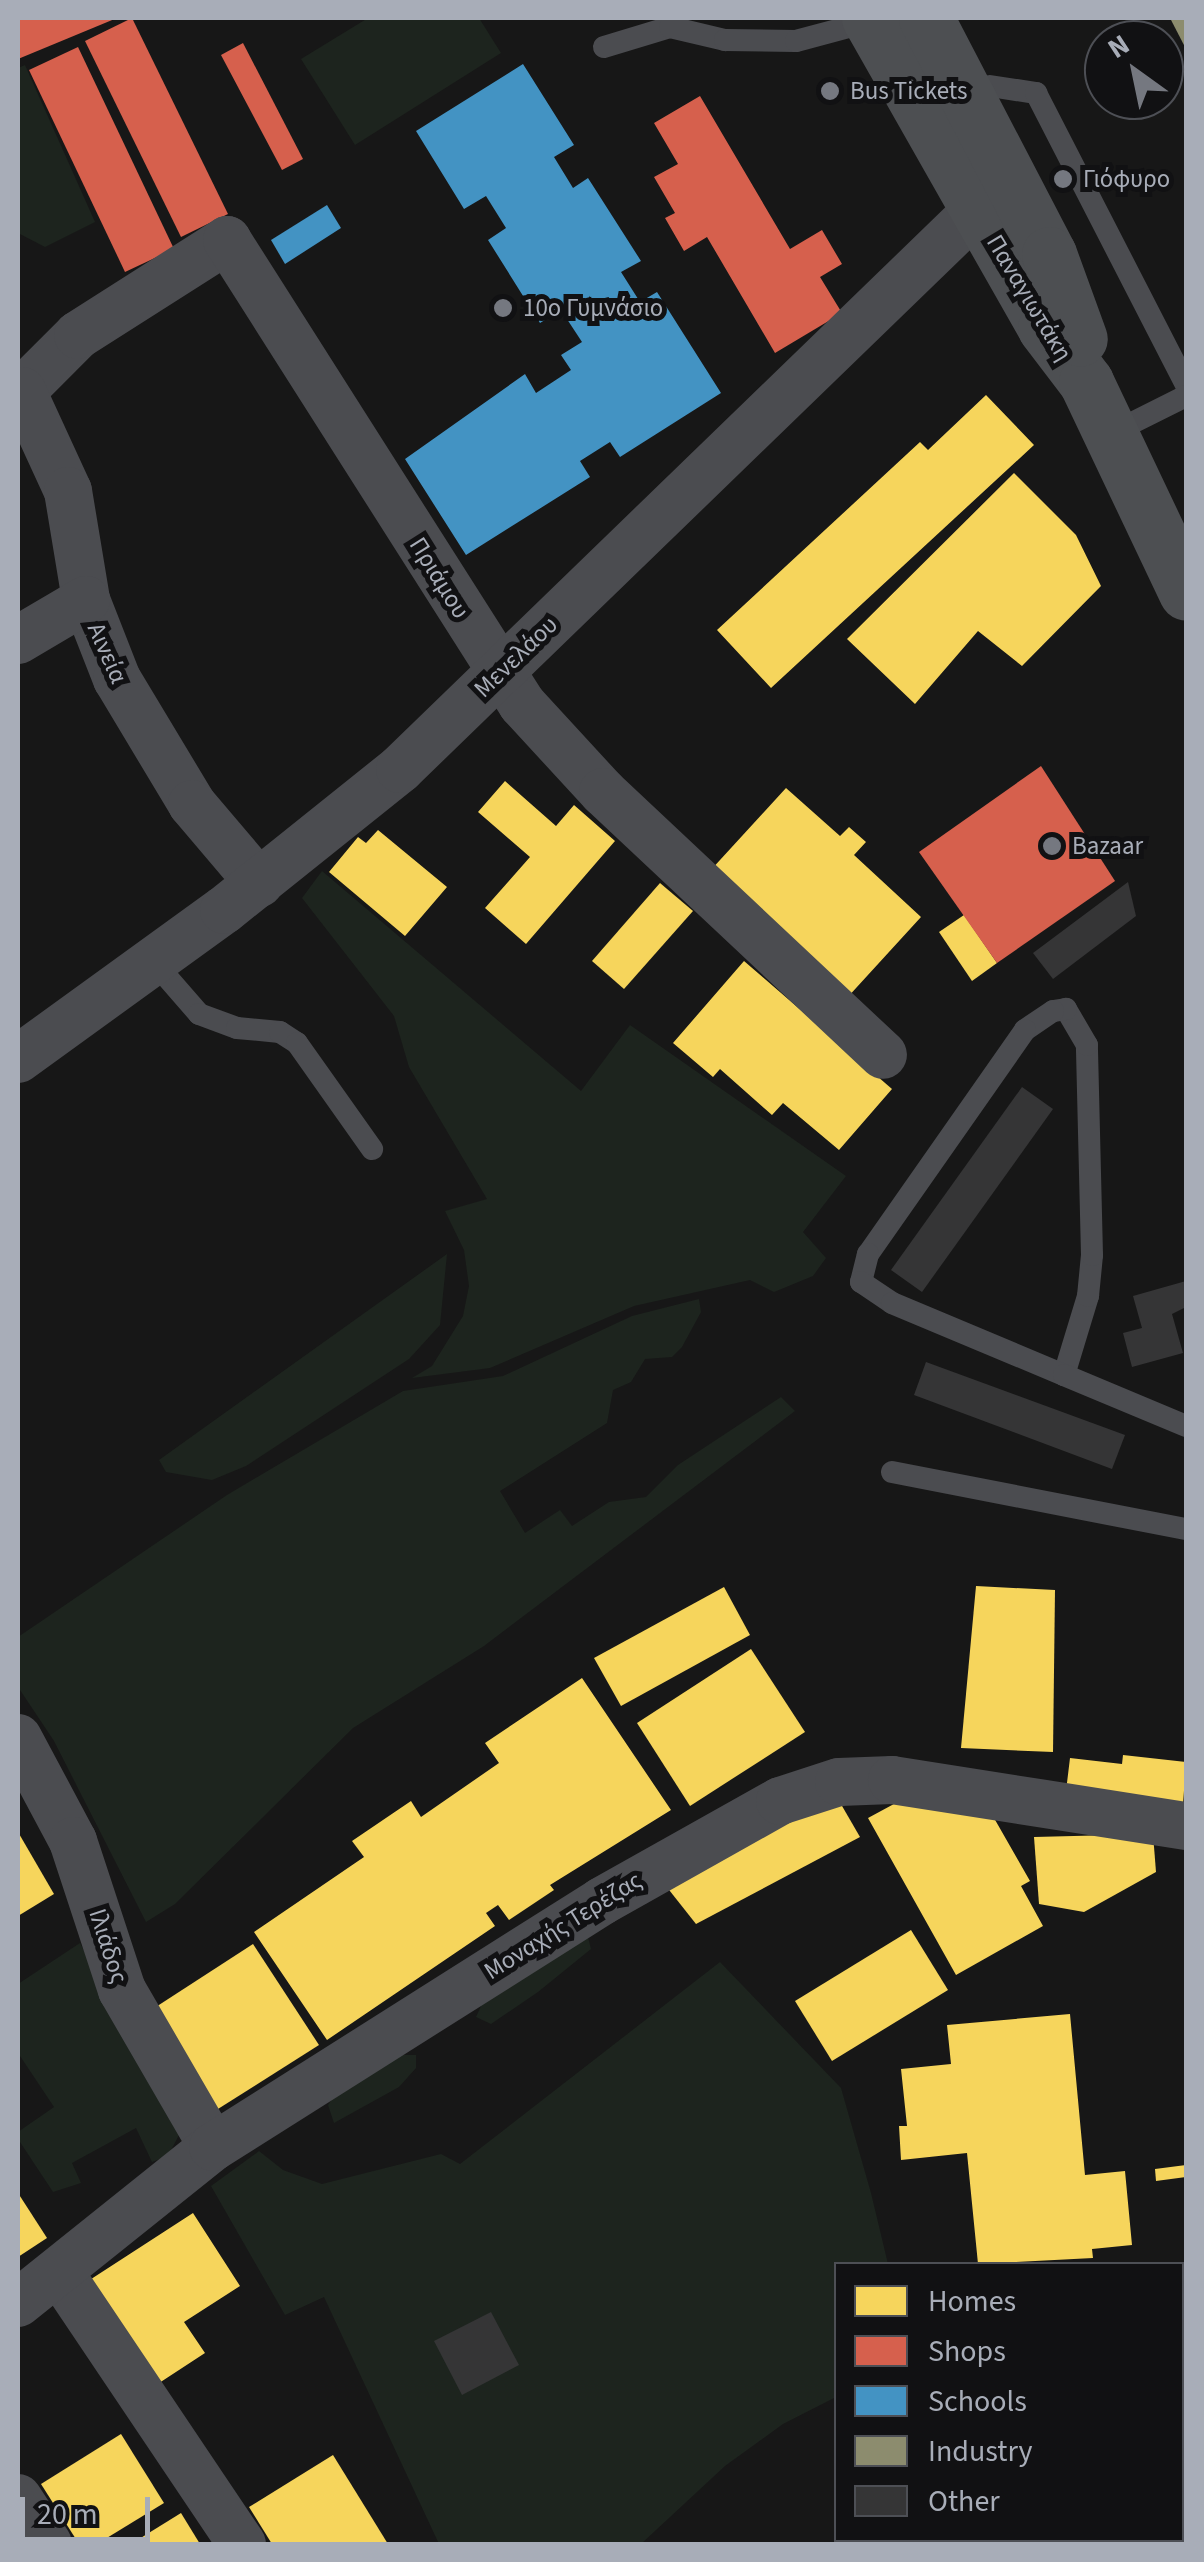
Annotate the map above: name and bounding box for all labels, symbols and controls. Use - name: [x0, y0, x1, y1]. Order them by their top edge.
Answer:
- north arrow: [1084, 20, 1184, 120]
- text: N: [1100, 25, 1137, 68]
- place label: Bus Tickets: [850, 76, 967, 106]
- marker: Bus Tickets: [819, 80, 841, 102]
- place label: Γιόφυρο: [1083, 164, 1170, 194]
- marker: Γιόφυρο: [1052, 168, 1074, 190]
- street label: Παναγιωτάκη: [980, 229, 1078, 367]
- place label: 10ο Γυμνάσιο: [523, 293, 663, 323]
- marker: 10ο Γυμνάσιο: [492, 297, 514, 319]
- street label: Πριάμου: [402, 532, 476, 624]
- street label: Μενελάου: [468, 610, 564, 704]
- street label: Αινεία: [80, 618, 134, 688]
- place label: Bazaar: [1072, 831, 1143, 861]
- marker: Bazaar: [1041, 835, 1063, 857]
- street label: Μοναχής Τερέζας: [479, 1866, 647, 1986]
- street label: Ιλιάδος: [82, 1905, 134, 1987]
- legend: [834, 2262, 1184, 2542]
- text: Homes: [928, 2280, 1016, 2323]
- text: Shops: [928, 2330, 1006, 2373]
- text: Schools: [928, 2380, 1027, 2423]
- text: Industry: [928, 2430, 1033, 2473]
- scale bar: [25, 2477, 155, 2539]
- text: Other: [928, 2480, 1000, 2523]
- text: 20 m: [37, 2493, 98, 2536]

